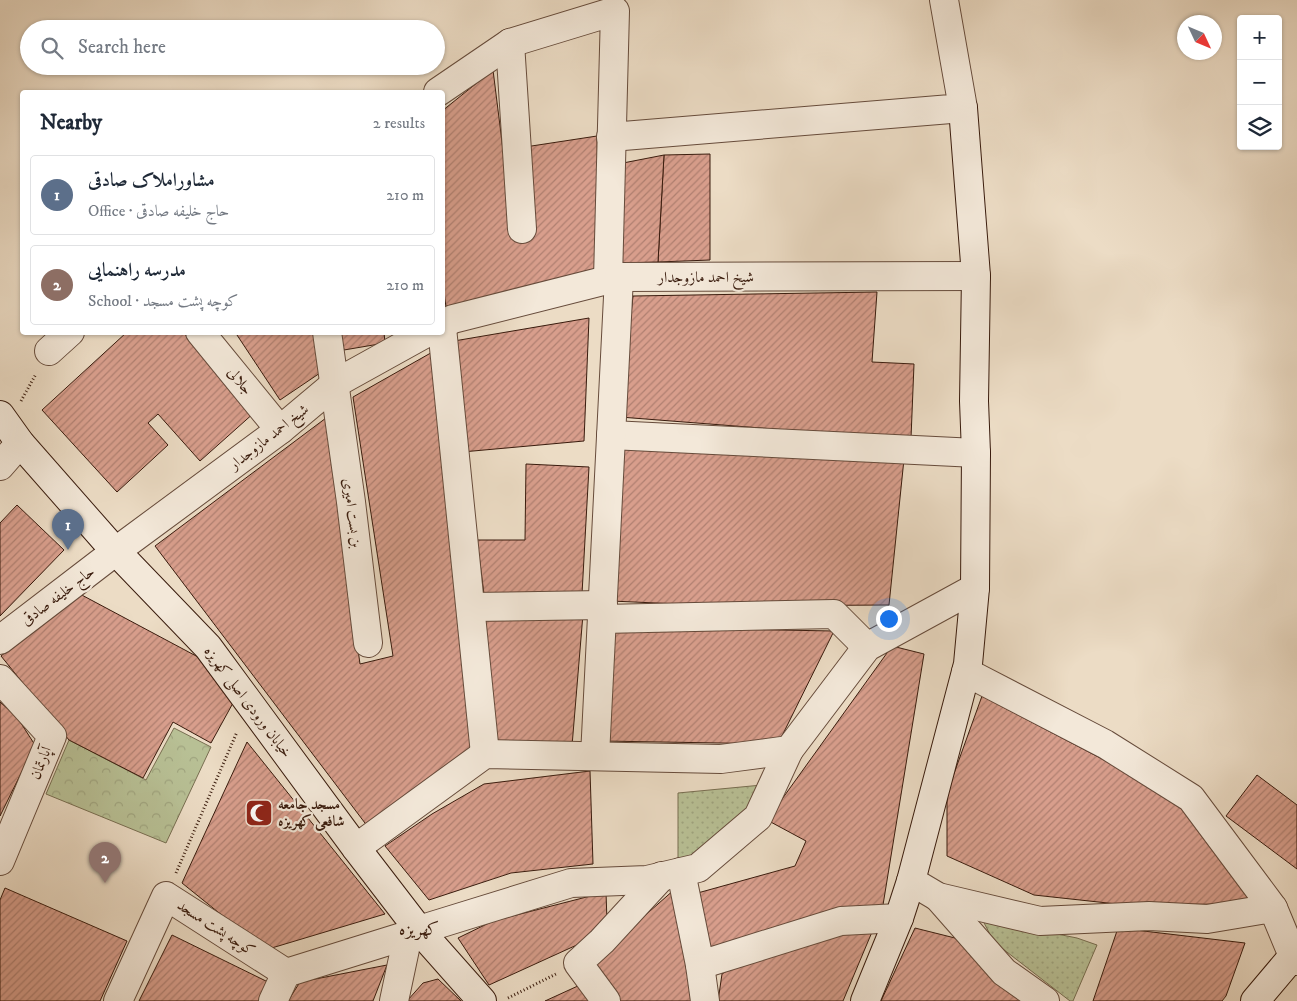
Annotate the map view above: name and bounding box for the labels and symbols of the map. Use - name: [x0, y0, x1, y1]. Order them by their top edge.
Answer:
- north arrow: [1177, 15, 1222, 60]
- street label: شیخ احمد مازوجدار: [656, 268, 754, 291]
- street label: جلالی: [223, 363, 257, 399]
- street label: شیخ احمد مازوجدار: [224, 400, 315, 478]
- street label: بن بست امیری: [338, 477, 366, 549]
- pin: 1: [52, 509, 84, 550]
- street label: حاج خلیفه صادقی: [17, 562, 100, 632]
- your location: [876, 606, 902, 632]
- street label: خیابان ورودی اصلی کهریزه: [199, 642, 296, 762]
- street label: آپارتمان: [26, 742, 58, 783]
- place label: مسجد جامعه شافعی کهریزه: [278, 795, 345, 831]
- mosque icon: مسجد جامعه شافعی کهریزه: [244, 798, 274, 828]
- pin: 2: [89, 842, 121, 883]
- street label: کوچه پشت مسجد: [173, 896, 259, 961]
- district label: کهریزه: [399, 919, 439, 941]

